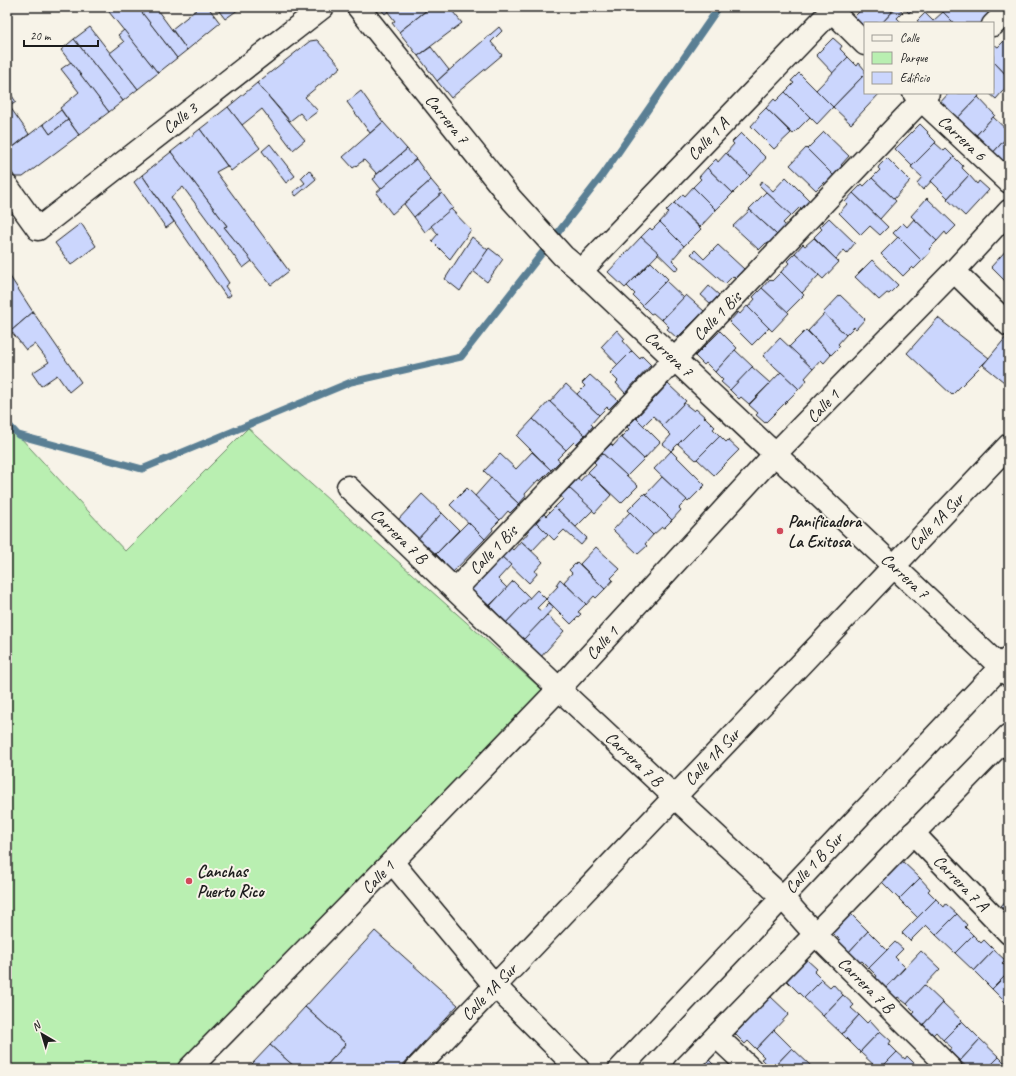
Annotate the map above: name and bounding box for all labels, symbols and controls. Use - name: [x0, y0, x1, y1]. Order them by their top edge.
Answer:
- scale bar: [24, 22, 98, 48]
- legend: [864, 22, 994, 94]
- text: 20 m: [30, 28, 52, 44]
- text: Calle: [900, 30, 920, 46]
- text: Parque: [900, 50, 929, 66]
- text: Edificio: [900, 70, 930, 86]
- street label: Carrera 7: [421, 90, 474, 149]
- street label: Calle 3: [158, 97, 203, 138]
- street label: Carrera 6: [934, 111, 991, 166]
- street label: Calle 1 A: [683, 112, 734, 165]
- street label: Calle 1 Bis: [688, 285, 747, 345]
- street label: Carrera 7: [641, 327, 698, 382]
- street label: Calle 1: [802, 384, 845, 427]
- street label: Calle 1A Sur: [904, 488, 970, 555]
- street label: Carrera 7 B: [366, 504, 433, 569]
- place label: Panificadora La Exitosa: [788, 511, 863, 552]
- street label: Calle 1 Bis: [464, 519, 523, 579]
- marker: Panificadora La Exitosa: [775, 526, 785, 536]
- street label: Carrera 7: [877, 549, 934, 604]
- street label: Calle 1: [581, 621, 624, 664]
- street label: Calle 1A Sur: [680, 723, 746, 790]
- street label: Carrera 7 B: [601, 727, 668, 792]
- street label: Calle 1 B Sur: [780, 827, 849, 898]
- street label: Carrera 7 A: [929, 850, 994, 917]
- street label: Calle 1: [357, 855, 400, 898]
- place label: Canchas Puerto Rico: [197, 861, 266, 902]
- marker: Canchas Puerto Rico: [184, 876, 194, 886]
- street label: Carrera 7 B: [833, 952, 899, 1018]
- street label: Calle 1A Sur: [457, 958, 523, 1025]
- north arrow: [22, 1014, 62, 1054]
- text: N: [29, 1017, 45, 1034]

